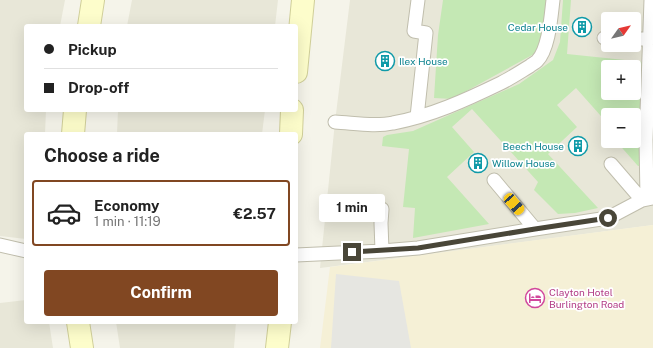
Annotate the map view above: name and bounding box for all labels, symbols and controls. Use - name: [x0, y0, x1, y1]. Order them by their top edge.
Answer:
- north arrow: [601, 12, 641, 52]
- map controls: [601, 12, 641, 148]
- building icon: Cedar House: [571, 16, 593, 38]
- place label: Cedar House: [508, 21, 568, 33]
- text: Pickup: [68, 41, 117, 58]
- building icon: Ilex House: [374, 50, 396, 72]
- place label: Ilex House: [399, 55, 448, 67]
- button: +: [601, 60, 641, 100]
- text: Drop-off: [68, 79, 129, 96]
- button: −: [601, 108, 641, 148]
- building icon: Beech House: [567, 135, 589, 157]
- place label: Beech House: [503, 140, 564, 152]
- text: Choose a ride: [44, 145, 160, 166]
- building icon: Willow House: [467, 152, 489, 174]
- place label: Willow House: [492, 157, 556, 169]
- car: [502, 191, 526, 217]
- callout: 1 min: [319, 194, 385, 222]
- icon: car: [46, 195, 82, 231]
- text: Economy: [94, 197, 159, 214]
- text: 1 min: [336, 200, 368, 215]
- text: €2.57: [233, 205, 276, 222]
- route start: [599, 209, 617, 227]
- text: 1 min · 11:19: [94, 214, 161, 229]
- route end: [343, 243, 361, 261]
- button: Confirm: [44, 270, 278, 316]
- place label: Clayton Hotel Burlington Road: [549, 286, 624, 310]
- hotel icon: Clayton Hotel Burlington Road: [524, 287, 546, 309]

